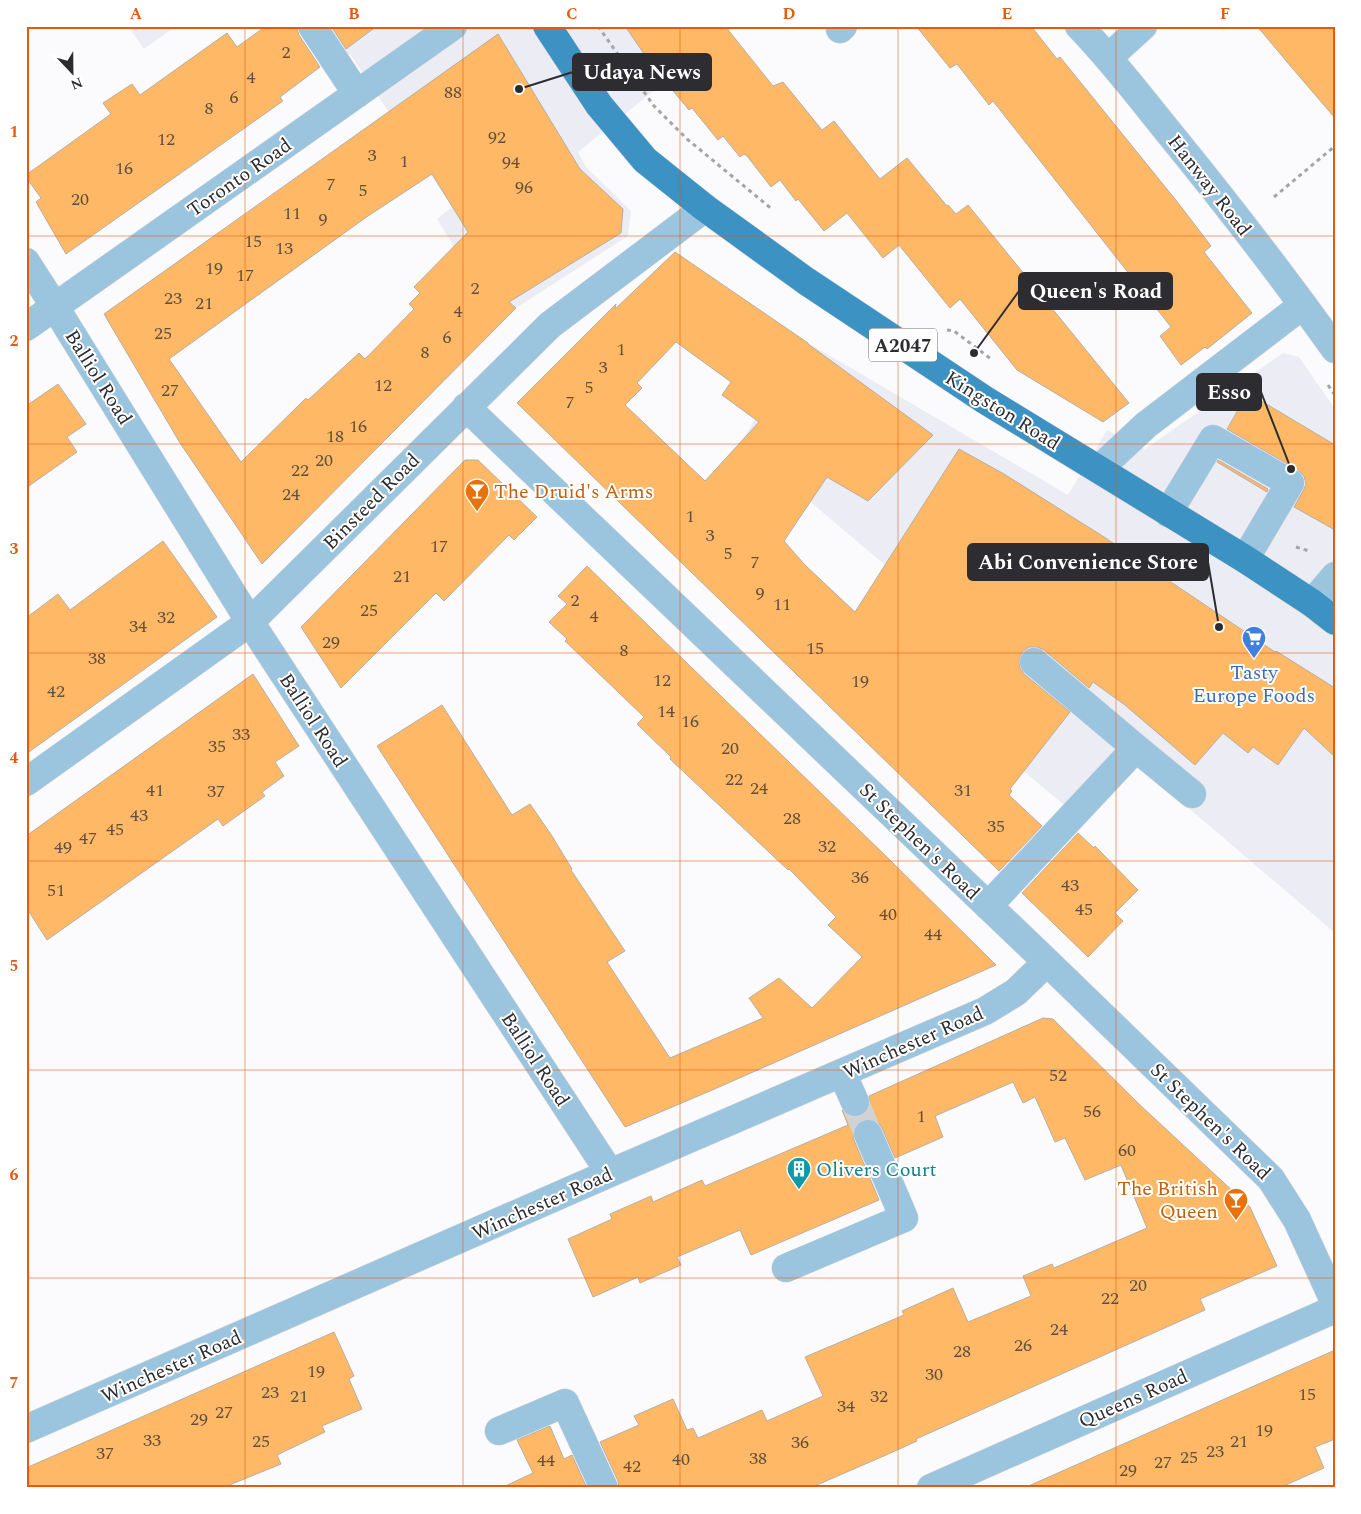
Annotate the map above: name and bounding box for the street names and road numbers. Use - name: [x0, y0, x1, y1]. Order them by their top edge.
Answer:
- street label: Hanway Road: [1160, 128, 1259, 243]
- street label: Toronto Road: [181, 131, 298, 225]
- street label: Balliol Road: [57, 324, 139, 431]
- road number: A2047: [869, 328, 937, 362]
- street label: Kingston Road: [939, 363, 1066, 458]
- street label: Binsteed Road: [316, 446, 427, 557]
- street label: Balliol Road: [271, 667, 355, 774]
- street label: St Stephen's Road: [852, 776, 987, 908]
- street label: Winchester Road: [838, 998, 989, 1087]
- street label: Balliol Road: [493, 1006, 577, 1113]
- street label: St Stephen's Road: [1143, 1056, 1278, 1188]
- street label: Winchester Road: [467, 1159, 618, 1248]
- street label: Winchester Road: [96, 1322, 247, 1411]
- street label: Queens Road: [1074, 1361, 1193, 1436]

